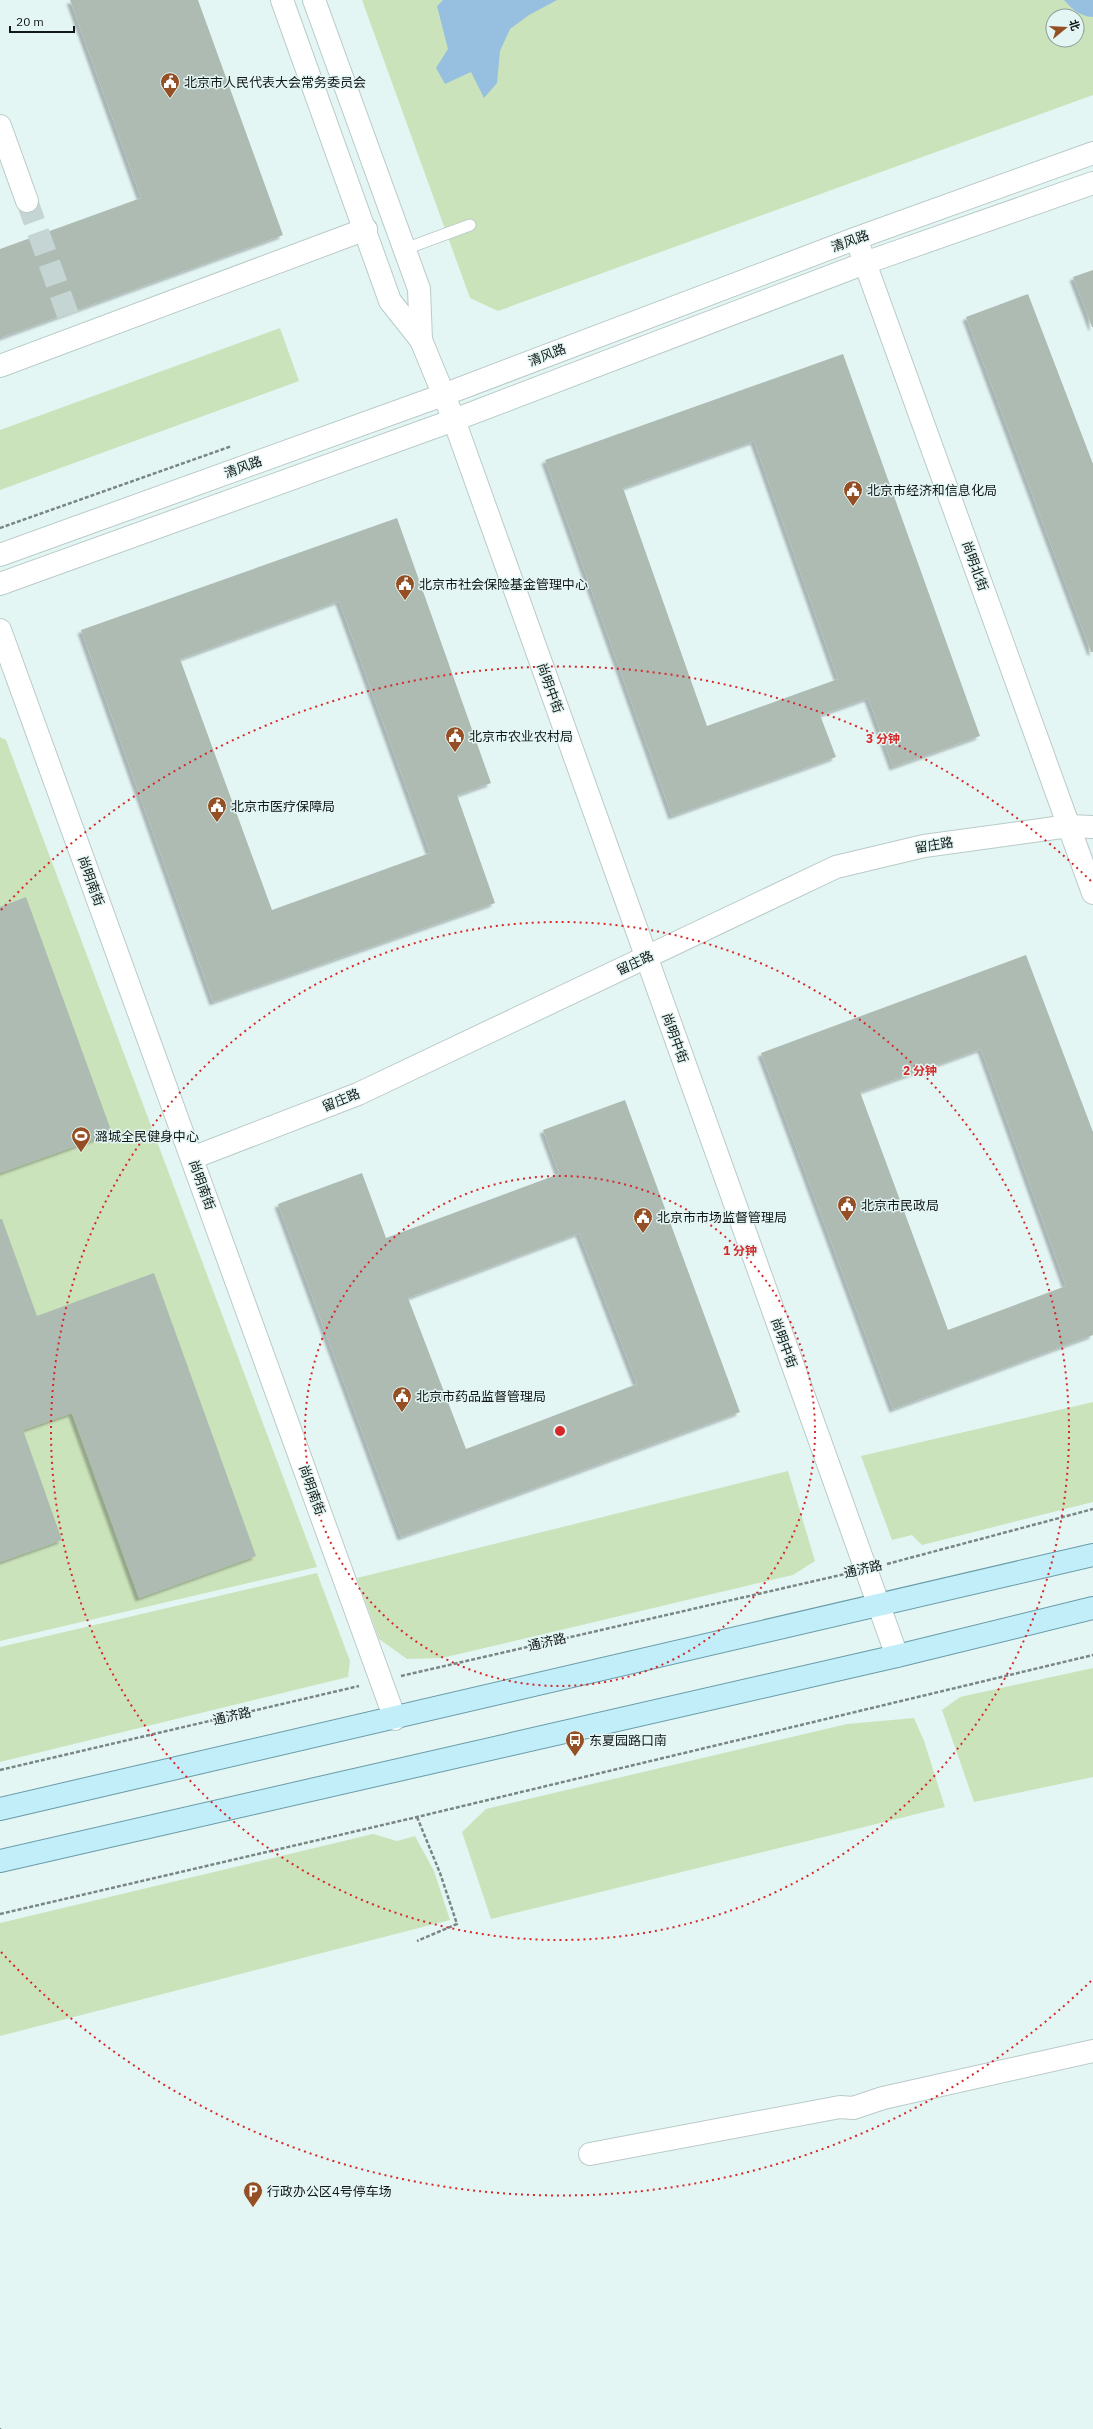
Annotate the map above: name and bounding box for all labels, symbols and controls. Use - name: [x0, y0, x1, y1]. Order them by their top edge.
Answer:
- scale bar: [10, 8, 74, 34]
- north arrow: [1045, 8, 1085, 48]
- text: 20 m: [16, 14, 44, 29]
- text: 北: [1066, 18, 1083, 32]
- public building icon: 北京市人民代表大会常务委员会: [159, 71, 181, 99]
- place label: 北京市人民代表大会常务委员会: [184, 74, 366, 91]
- street label: 清风路: [829, 226, 871, 256]
- street label: 清风路: [526, 340, 568, 370]
- street label: 清风路: [222, 452, 264, 482]
- public building icon: 北京市经济和信息化局: [842, 479, 864, 507]
- place label: 北京市经济和信息化局: [867, 482, 997, 499]
- street label: 尚明北街: [958, 539, 992, 593]
- public building icon: 北京市社会保险基金管理中心: [394, 573, 416, 601]
- place label: 北京市社会保险基金管理中心: [419, 576, 588, 593]
- street label: 尚明中街: [533, 661, 567, 715]
- public building icon: 北京市农业农村局: [444, 725, 466, 753]
- place label: 北京市农业农村局: [469, 728, 573, 745]
- text: 3 分钟: [866, 731, 900, 746]
- public building icon: 北京市医疗保障局: [206, 795, 228, 823]
- place label: 北京市医疗保障局: [231, 798, 335, 815]
- street label: 留庄路: [913, 834, 955, 856]
- street label: 尚明南街: [74, 854, 108, 908]
- street label: 留庄路: [614, 947, 656, 979]
- street label: 尚明中街: [658, 1011, 692, 1065]
- text: 2 分钟: [903, 1063, 937, 1078]
- street label: 留庄路: [320, 1085, 362, 1115]
- sports icon: 潞城全民健身中心: [70, 1125, 92, 1153]
- place label: 潞城全民健身中心: [95, 1128, 199, 1145]
- street label: 尚明南街: [185, 1158, 219, 1212]
- public building icon: 北京市民政局: [836, 1194, 858, 1222]
- place label: 北京市民政局: [861, 1197, 939, 1214]
- public building icon: 北京市市场监督管理局: [632, 1206, 654, 1234]
- place label: 北京市市场监督管理局: [657, 1209, 787, 1226]
- text: 1 分钟: [723, 1243, 757, 1258]
- street label: 尚明中街: [767, 1316, 801, 1370]
- public building icon: 北京市药品监督管理局: [391, 1385, 413, 1413]
- place label: 北京市药品监督管理局: [416, 1388, 546, 1405]
- centre of rings: [553, 1424, 567, 1438]
- street label: 尚明南街: [295, 1463, 329, 1517]
- street label: 通济路: [842, 1556, 884, 1582]
- street label: 通济路: [526, 1629, 568, 1655]
- street label: 通济路: [211, 1703, 253, 1729]
- bus stop icon: 东夏园路口南: [564, 1729, 586, 1757]
- place label: 东夏园路口南: [589, 1732, 667, 1749]
- parking icon: 行政办公区4号停车场: [242, 2180, 264, 2208]
- place label: 行政办公区4号停车场: [267, 2183, 392, 2200]

